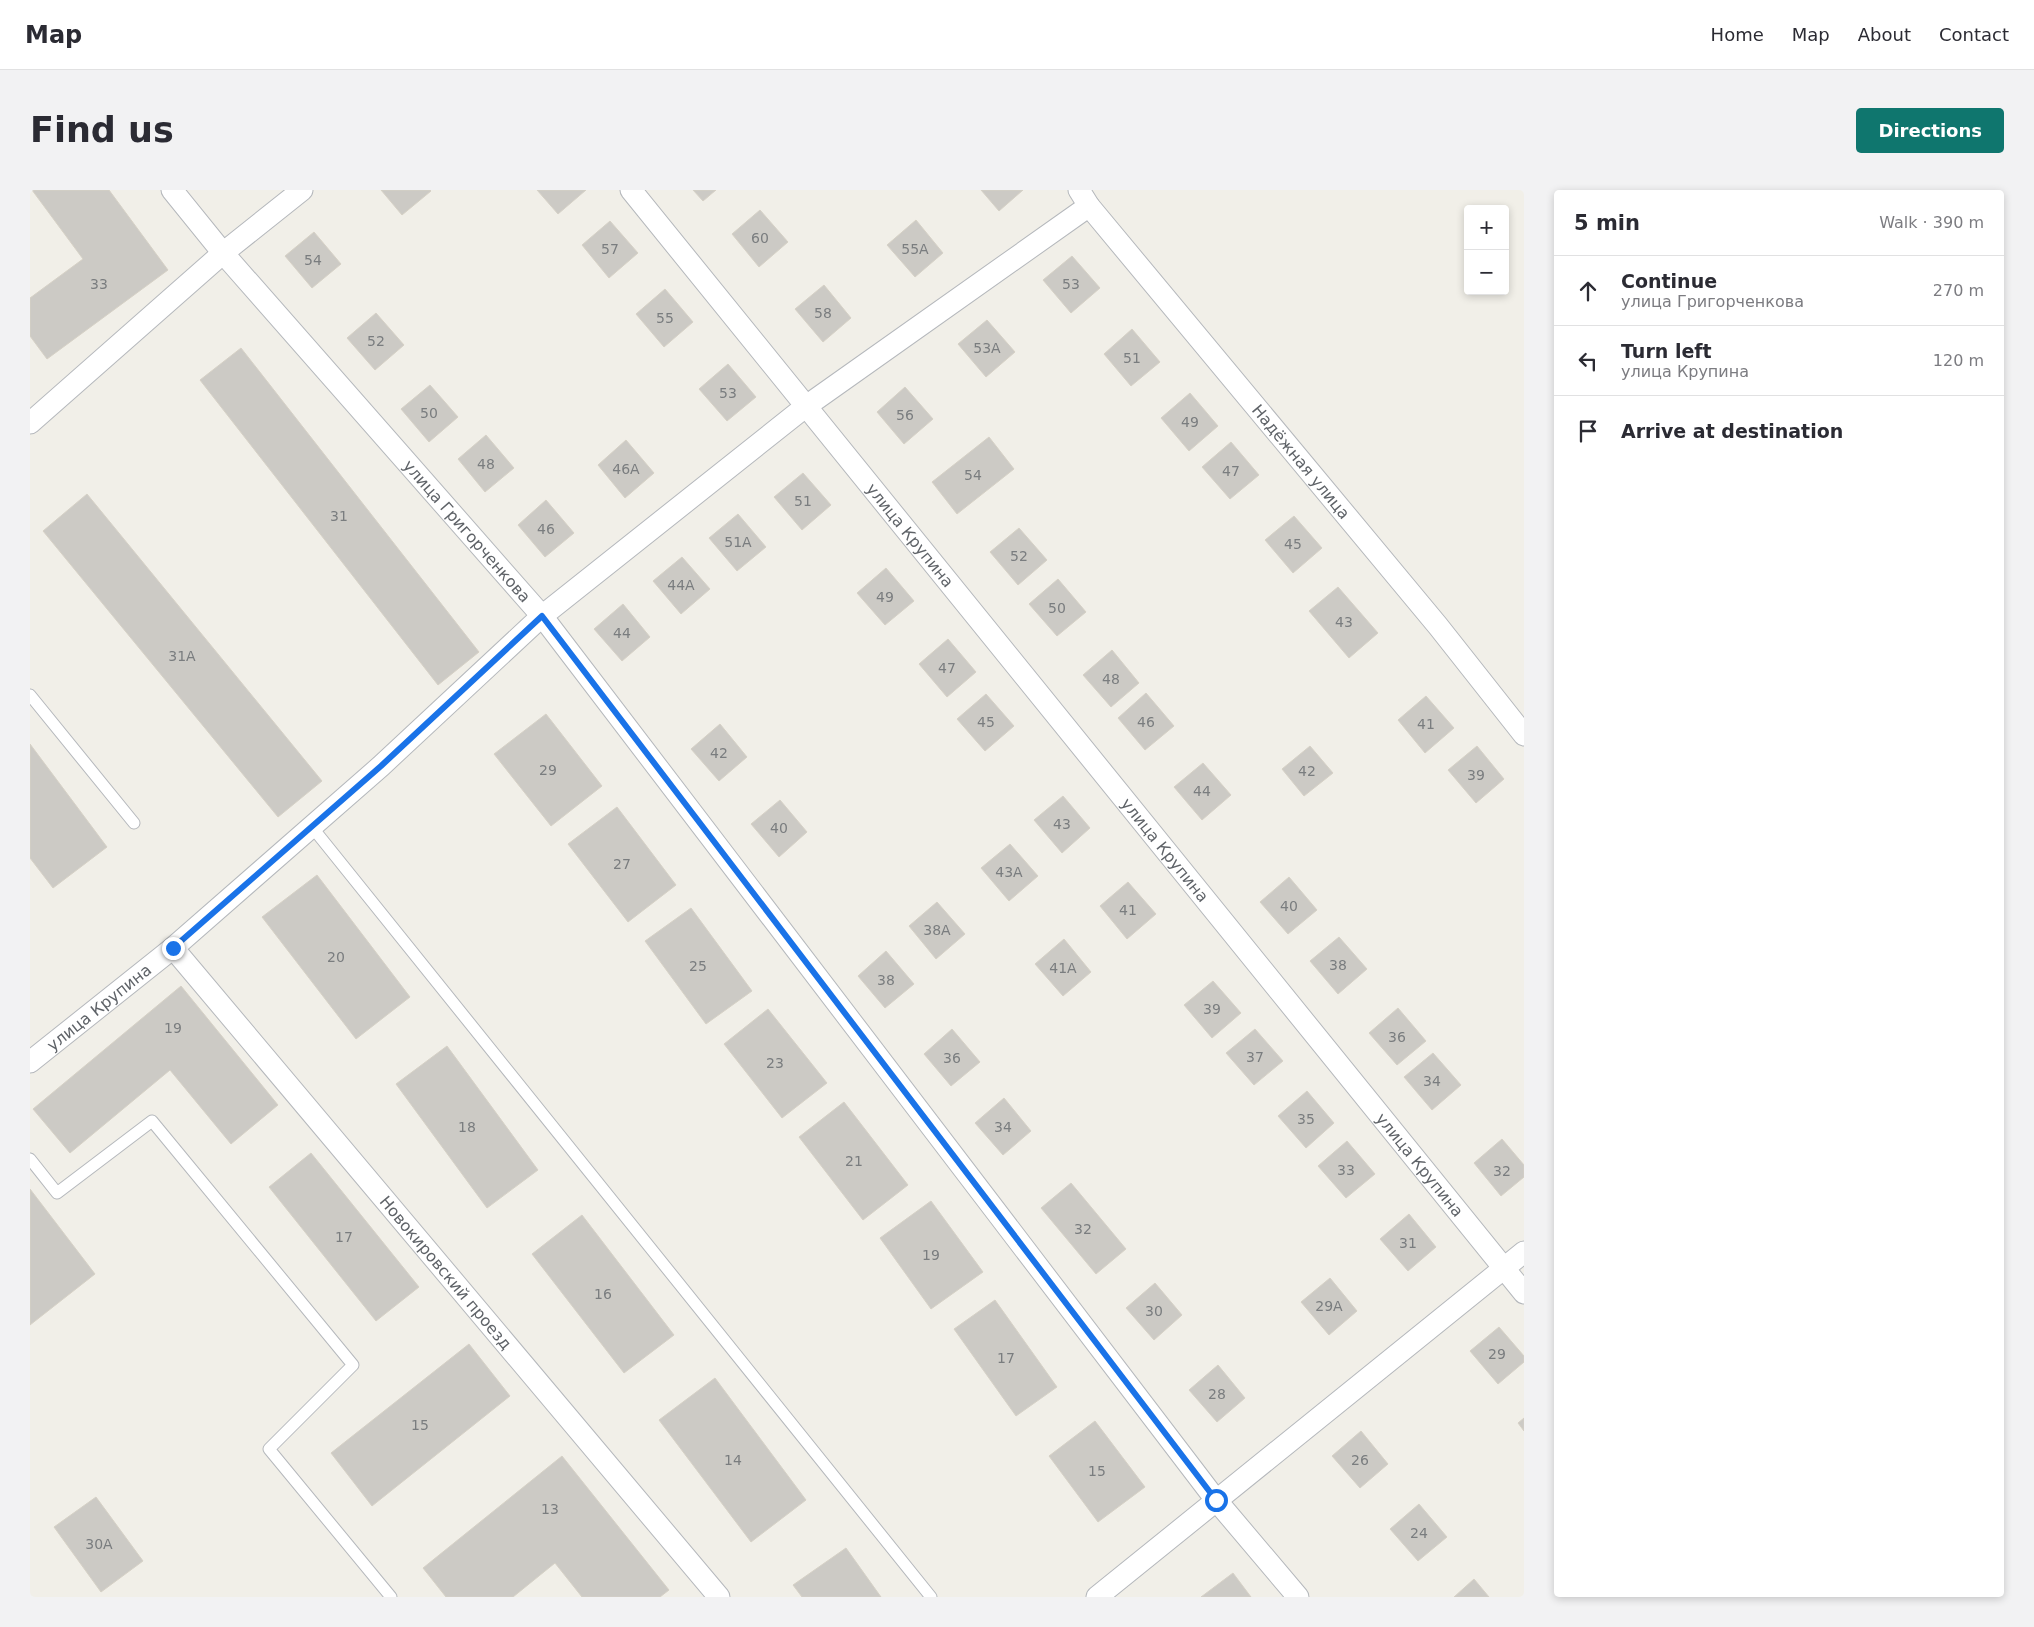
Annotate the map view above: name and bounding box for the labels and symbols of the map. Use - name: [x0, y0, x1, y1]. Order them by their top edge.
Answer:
- house number: 60: [751, 230, 769, 246]
- house number: 57: [601, 241, 619, 257]
- house number: 55А: [901, 241, 929, 257]
- house number: 54: [304, 252, 322, 268]
- house number: 33: [90, 276, 108, 292]
- house number: 53: [1062, 276, 1080, 292]
- house number: 58: [814, 305, 832, 321]
- house number: 55: [656, 310, 674, 326]
- house number: 52: [367, 333, 385, 349]
- house number: 53А: [973, 340, 1001, 356]
- house number: 51: [1123, 350, 1141, 366]
- house number: 53: [719, 385, 737, 401]
- street label: Надёжная улица: [1248, 400, 1354, 523]
- house number: 50: [420, 405, 438, 421]
- house number: 56: [896, 407, 914, 423]
- house number: 49: [1181, 414, 1199, 430]
- street label: улица Григорченкова: [400, 456, 535, 606]
- house number: 48: [477, 456, 495, 472]
- house number: 46А: [612, 461, 640, 477]
- house number: 47: [1222, 463, 1240, 479]
- house number: 54: [964, 467, 982, 483]
- street label: улица Крупина: [863, 479, 958, 591]
- house number: 51: [794, 493, 812, 509]
- house number: 31: [330, 508, 348, 524]
- house number: 46: [537, 521, 555, 537]
- house number: 51А: [724, 534, 752, 550]
- house number: 45: [1284, 536, 1302, 552]
- house number: 52: [1010, 548, 1028, 564]
- house number: 44А: [667, 577, 695, 593]
- house number: 49: [876, 589, 894, 605]
- house number: 50: [1048, 600, 1066, 616]
- house number: 43: [1335, 614, 1353, 630]
- house number: 44: [613, 625, 631, 641]
- house number: 31А: [168, 648, 196, 664]
- house number: 47: [938, 660, 956, 676]
- house number: 48: [1102, 671, 1120, 687]
- house number: 45: [977, 714, 995, 730]
- house number: 46: [1137, 714, 1155, 730]
- house number: 41: [1417, 716, 1435, 732]
- house number: 42: [710, 745, 728, 761]
- house number: 29: [539, 762, 557, 778]
- house number: 42: [1298, 763, 1316, 779]
- house number: 39: [1467, 767, 1485, 783]
- house number: 44: [1193, 783, 1211, 799]
- street label: улица Крупина: [1118, 794, 1213, 906]
- house number: 43: [1053, 816, 1071, 832]
- house number: 40: [770, 820, 788, 836]
- house number: 27: [613, 856, 631, 872]
- house number: 43А: [995, 864, 1023, 880]
- house number: 40: [1280, 898, 1298, 914]
- house number: 41: [1119, 902, 1137, 918]
- house number: 38А: [923, 922, 951, 938]
- route end: [162, 937, 185, 960]
- house number: 20: [327, 949, 345, 965]
- house number: 38: [1329, 957, 1347, 973]
- house number: 25: [689, 958, 707, 974]
- street label: улица Крупина: [43, 960, 155, 1054]
- house number: 41А: [1049, 960, 1077, 976]
- house number: 38: [877, 972, 895, 988]
- house number: 39: [1203, 1001, 1221, 1017]
- house number: 19: [164, 1020, 182, 1036]
- house number: 36: [1388, 1029, 1406, 1045]
- house number: 37: [1246, 1049, 1264, 1065]
- house number: 36: [943, 1050, 961, 1066]
- house number: 23: [766, 1055, 784, 1071]
- house number: 34: [1423, 1073, 1441, 1089]
- street label: улица Крупина: [1372, 1109, 1468, 1220]
- house number: 35: [1297, 1111, 1315, 1127]
- house number: 18: [458, 1119, 476, 1135]
- house number: 34: [994, 1119, 1012, 1135]
- house number: 21: [845, 1153, 863, 1169]
- house number: 33: [1337, 1162, 1355, 1178]
- house number: 32: [1493, 1163, 1511, 1179]
- street label: Новокировский проезд: [376, 1192, 516, 1353]
- house number: 32: [1074, 1221, 1092, 1237]
- house number: 17: [335, 1229, 353, 1245]
- house number: 31: [1399, 1235, 1417, 1251]
- house number: 19: [922, 1247, 940, 1263]
- house number: 16: [594, 1286, 612, 1302]
- house number: 29А: [1315, 1298, 1343, 1314]
- house number: 30: [1145, 1303, 1163, 1319]
- house number: 29: [1488, 1346, 1506, 1362]
- house number: 17: [997, 1350, 1015, 1366]
- house number: 28: [1208, 1386, 1226, 1402]
- house number: 15: [411, 1417, 429, 1433]
- house number: 14: [724, 1452, 742, 1468]
- house number: 26: [1351, 1452, 1369, 1468]
- house number: 15: [1088, 1463, 1106, 1479]
- route start: [1205, 1489, 1228, 1512]
- house number: 13: [541, 1501, 559, 1517]
- house number: 24: [1410, 1525, 1428, 1541]
- house number: 30А: [85, 1536, 113, 1552]

